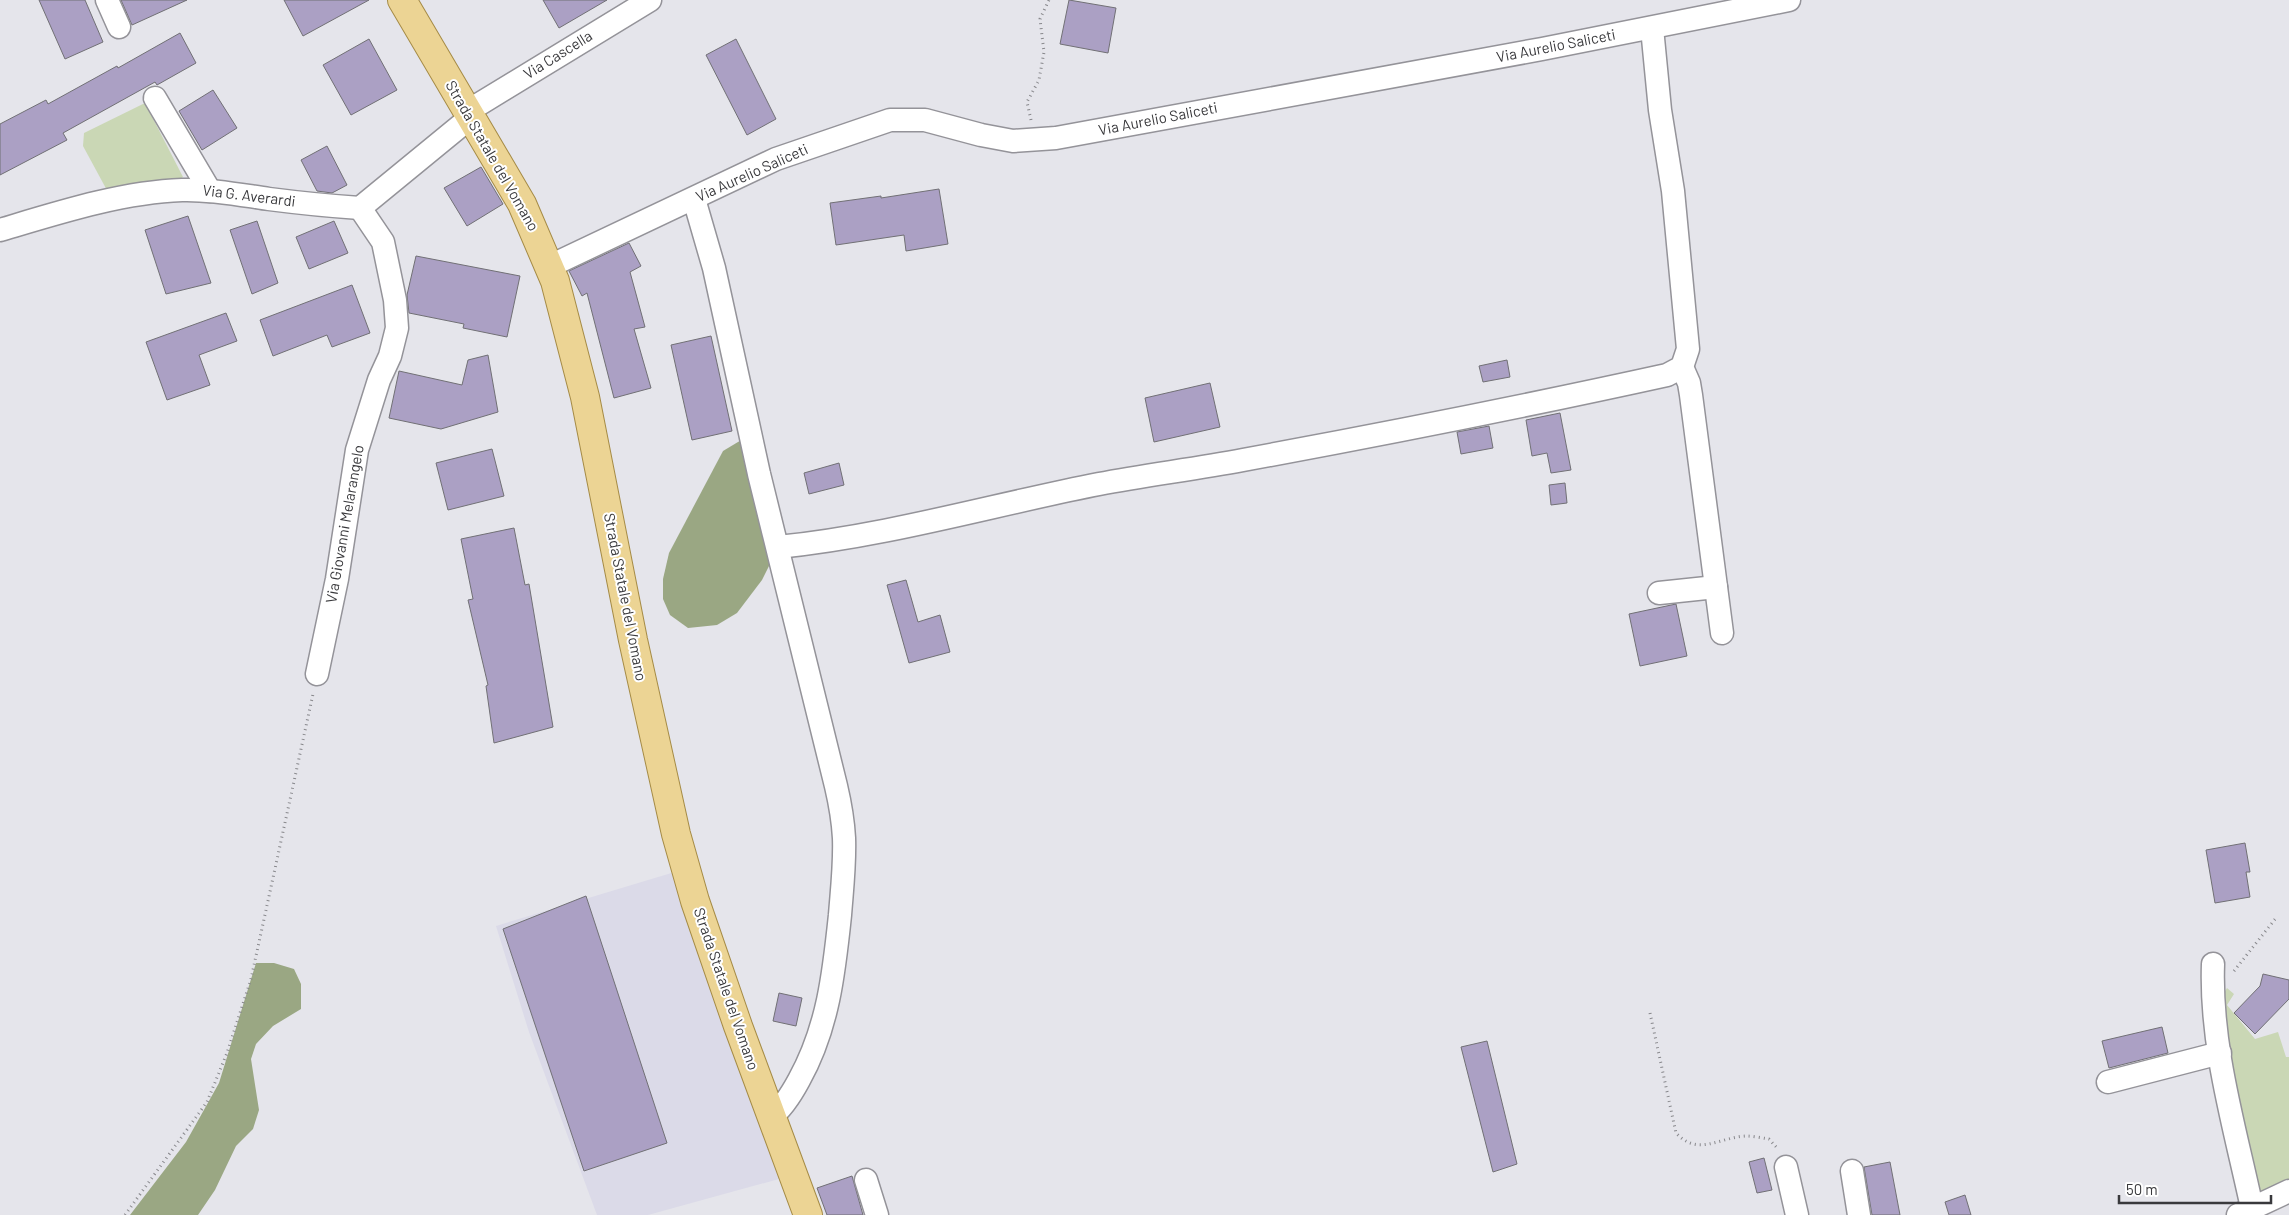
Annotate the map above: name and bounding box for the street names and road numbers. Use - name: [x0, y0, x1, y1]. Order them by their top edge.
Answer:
- street label: Via Aurelio Saliceti: [1495, 25, 1617, 65]
- street label: Via Cascella: [520, 26, 595, 82]
- street label: Strada Statale del Vomano: [442, 77, 543, 234]
- street label: Via Aurelio Saliceti: [1097, 98, 1219, 138]
- street label: Via Aurelio Saliceti: [693, 139, 810, 205]
- street label: Via G. Averardi: [202, 180, 297, 210]
- street label: Via Giovanni Melarangelo: [321, 443, 367, 604]
- street label: Strada Statale del Vomano: [601, 511, 651, 682]
- street label: Strada Statale del Vomano: [691, 905, 763, 1072]

